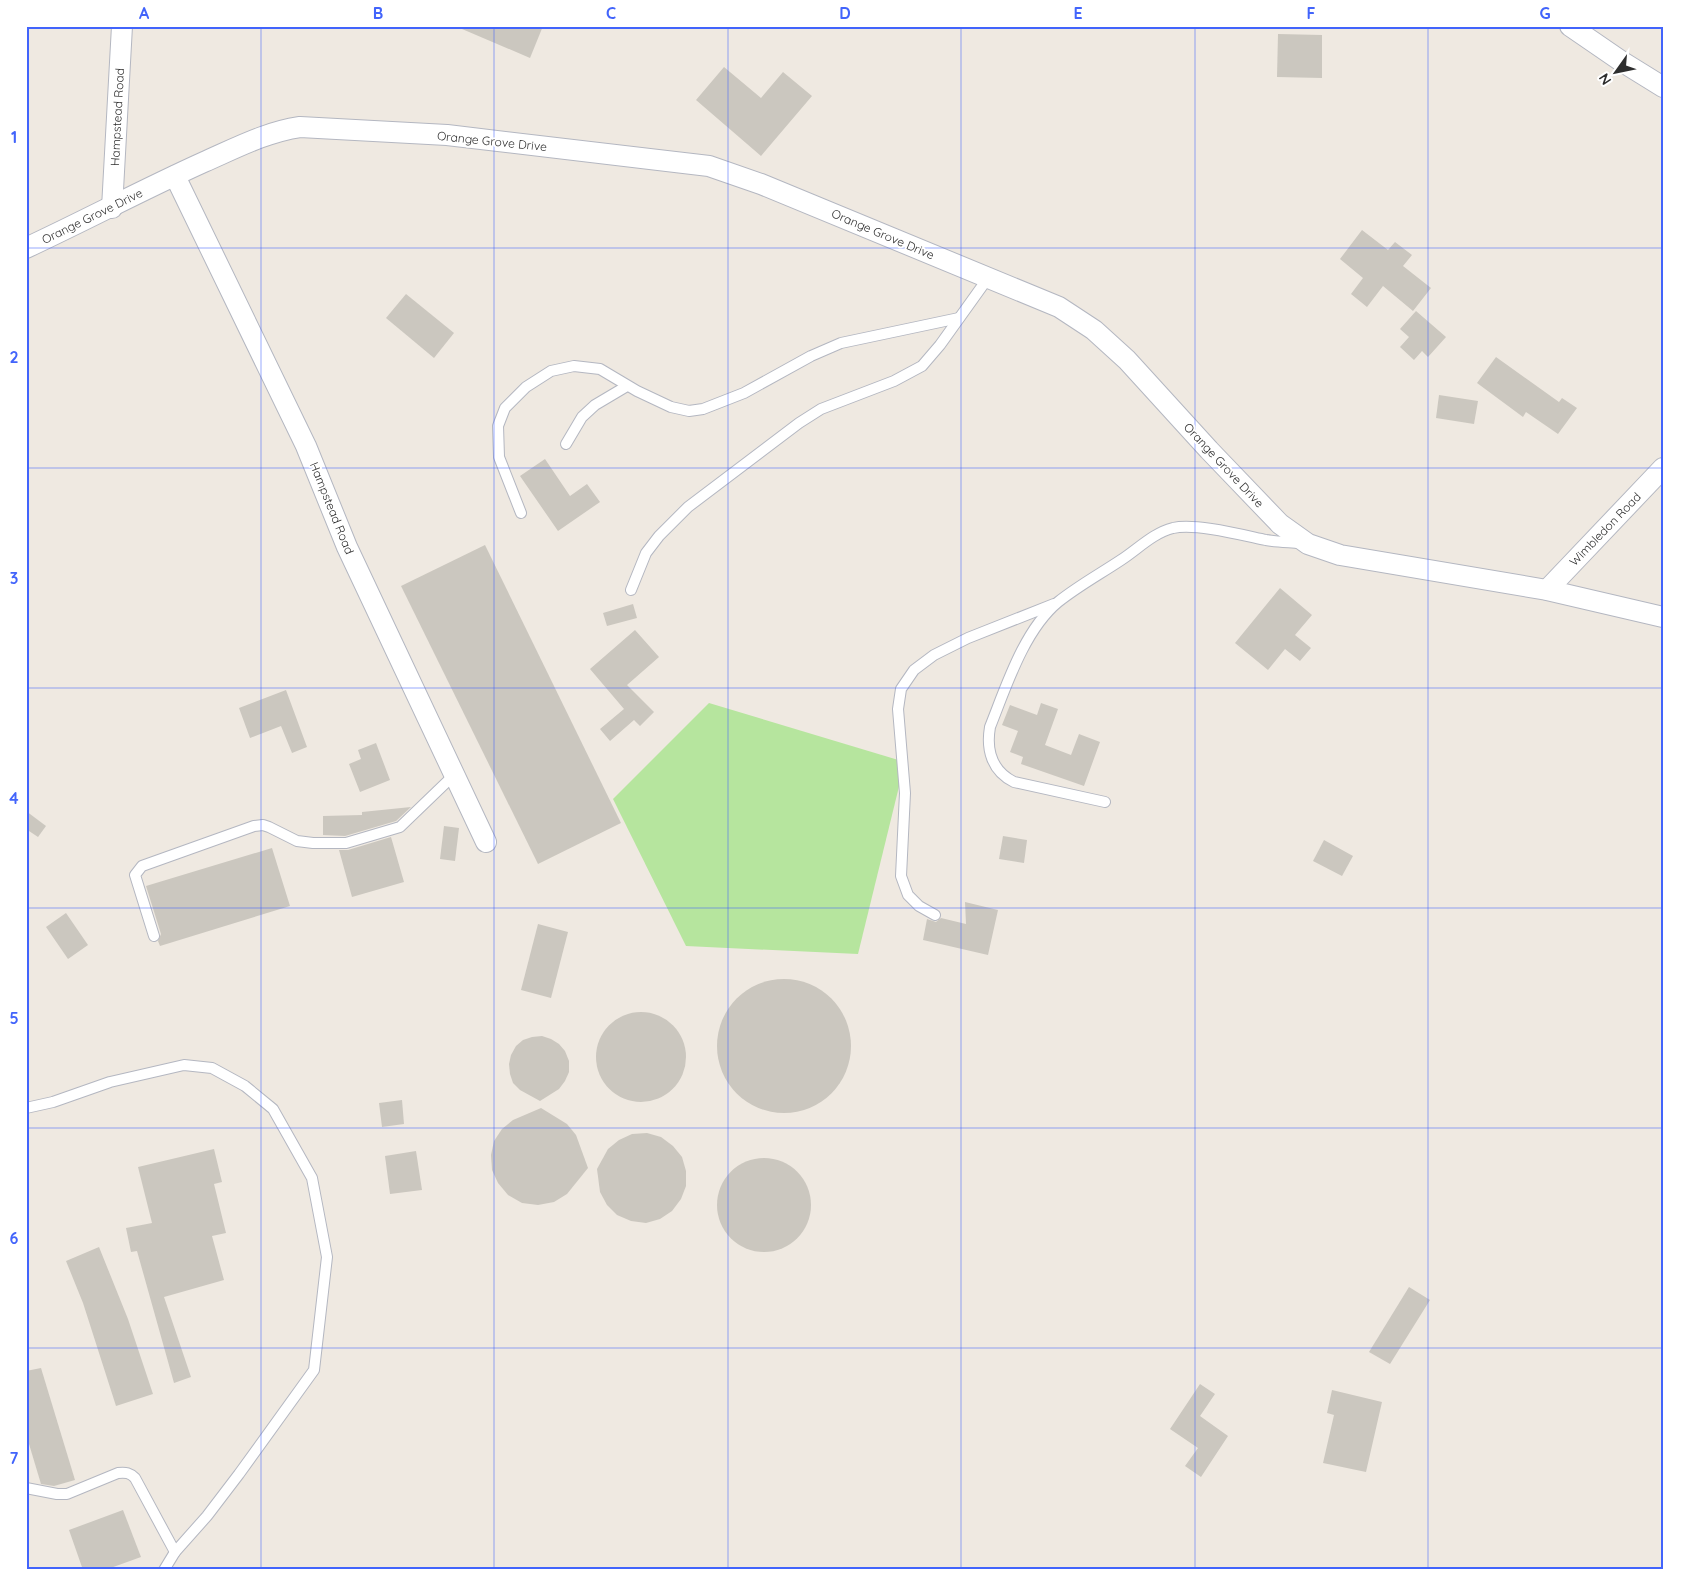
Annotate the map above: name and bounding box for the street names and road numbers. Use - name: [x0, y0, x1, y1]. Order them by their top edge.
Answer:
- street label: Hampstead Road: [107, 68, 127, 166]
- street label: Orange Grove Drive: [436, 128, 548, 154]
- street label: Orange Grove Drive: [39, 185, 145, 247]
- street label: Orange Grove Drive: [829, 206, 937, 263]
- street label: Orange Grove Drive: [1181, 420, 1267, 511]
- street label: Hampstead Road: [307, 460, 357, 556]
- street label: Wimbledon Road: [1566, 489, 1644, 569]

